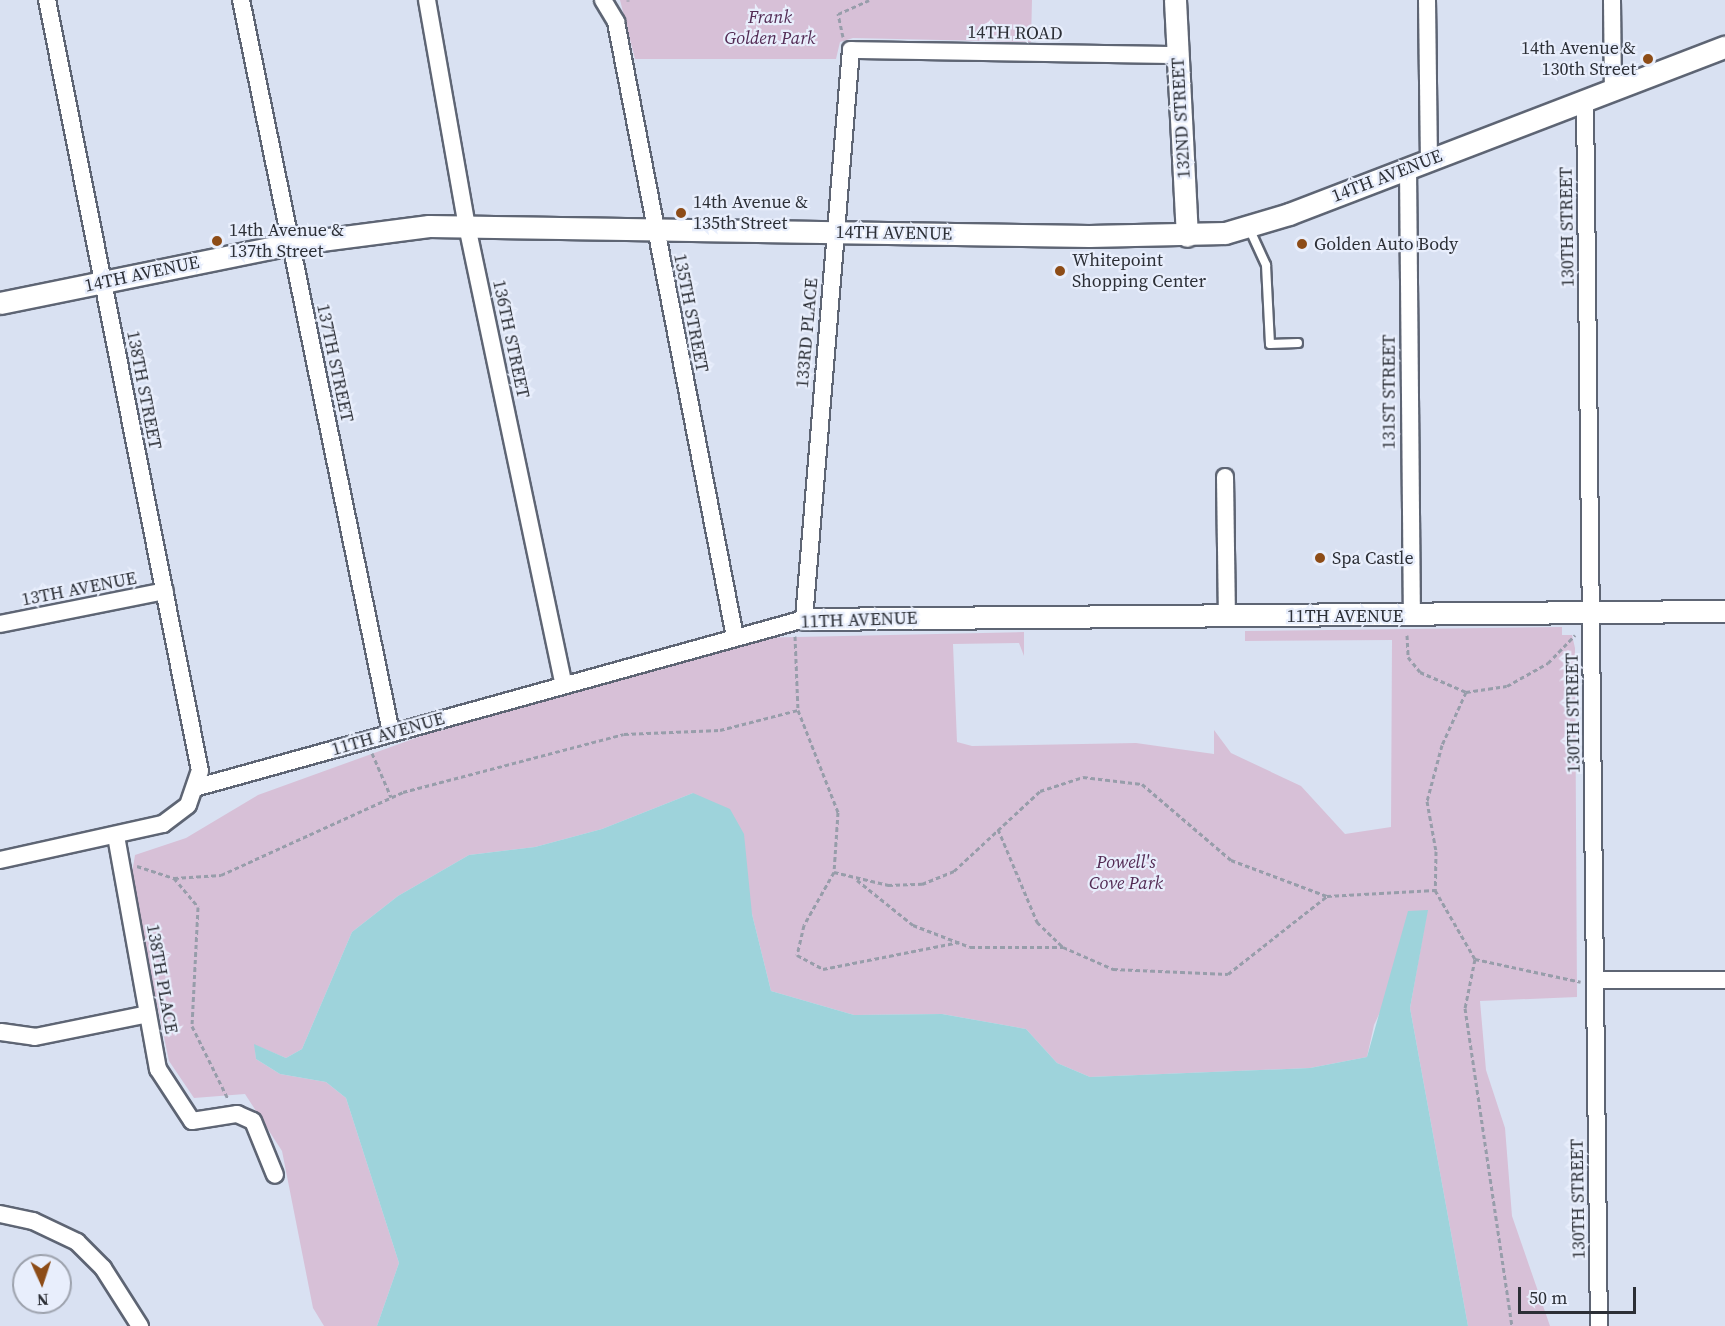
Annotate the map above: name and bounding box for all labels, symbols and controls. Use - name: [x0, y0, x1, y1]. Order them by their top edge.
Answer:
- park label: Frank Golden Park: [724, 7, 816, 50]
- street label: 14TH ROAD: [967, 21, 1063, 45]
- place label: 14th Avenue & 130th Street: [1521, 38, 1636, 80]
- marker: 14th Avenue & 130th Street: [1641, 52, 1655, 66]
- street label: 132ND STREET: [1167, 57, 1195, 179]
- street label: 14TH AVENUE: [1329, 145, 1445, 207]
- street label: 130TH STREET: [1555, 167, 1579, 287]
- place label: 14th Avenue & 135th Street: [693, 192, 808, 234]
- marker: 14th Avenue & 135th Street: [674, 206, 688, 220]
- place label: 14th Avenue & 137th Street: [229, 220, 344, 262]
- street label: 14TH AVENUE: [835, 221, 953, 245]
- place label: Golden Auto Body: [1314, 233, 1458, 255]
- marker: 14th Avenue & 137th Street: [210, 234, 224, 248]
- marker: Golden Auto Body: [1295, 237, 1309, 251]
- place label: Whitepoint Shopping Center: [1072, 250, 1206, 292]
- street label: 14TH AVENUE: [83, 251, 201, 297]
- street label: 135TH STREET: [669, 252, 713, 374]
- marker: Whitepoint Shopping Center: [1053, 264, 1067, 278]
- street label: 133RD PLACE: [791, 277, 823, 389]
- street label: 136TH STREET: [488, 278, 534, 400]
- street label: 137TH STREET: [312, 302, 358, 424]
- street label: 138TH STREET: [122, 329, 166, 451]
- street label: 131ST STREET: [1378, 334, 1400, 450]
- place label: Spa Castle: [1332, 547, 1414, 569]
- marker: Spa Castle: [1313, 551, 1327, 565]
- street label: 13TH AVENUE: [20, 567, 138, 611]
- street label: 11TH AVENUE: [1287, 605, 1403, 627]
- street label: 11TH AVENUE: [800, 607, 918, 633]
- street label: 130TH STREET: [1561, 653, 1585, 773]
- street label: 11TH AVENUE: [329, 708, 447, 760]
- park label: Powell's Cove Park: [1089, 852, 1163, 894]
- street label: 138TH PLACE: [142, 923, 182, 1035]
- street label: 130TH STREET: [1566, 1139, 1590, 1259]
- north arrow: [12, 1254, 72, 1314]
- scale bar: [1521, 1275, 1640, 1313]
- text: 50 m: [1529, 1285, 1567, 1310]
- text: N: [36, 1289, 49, 1311]

